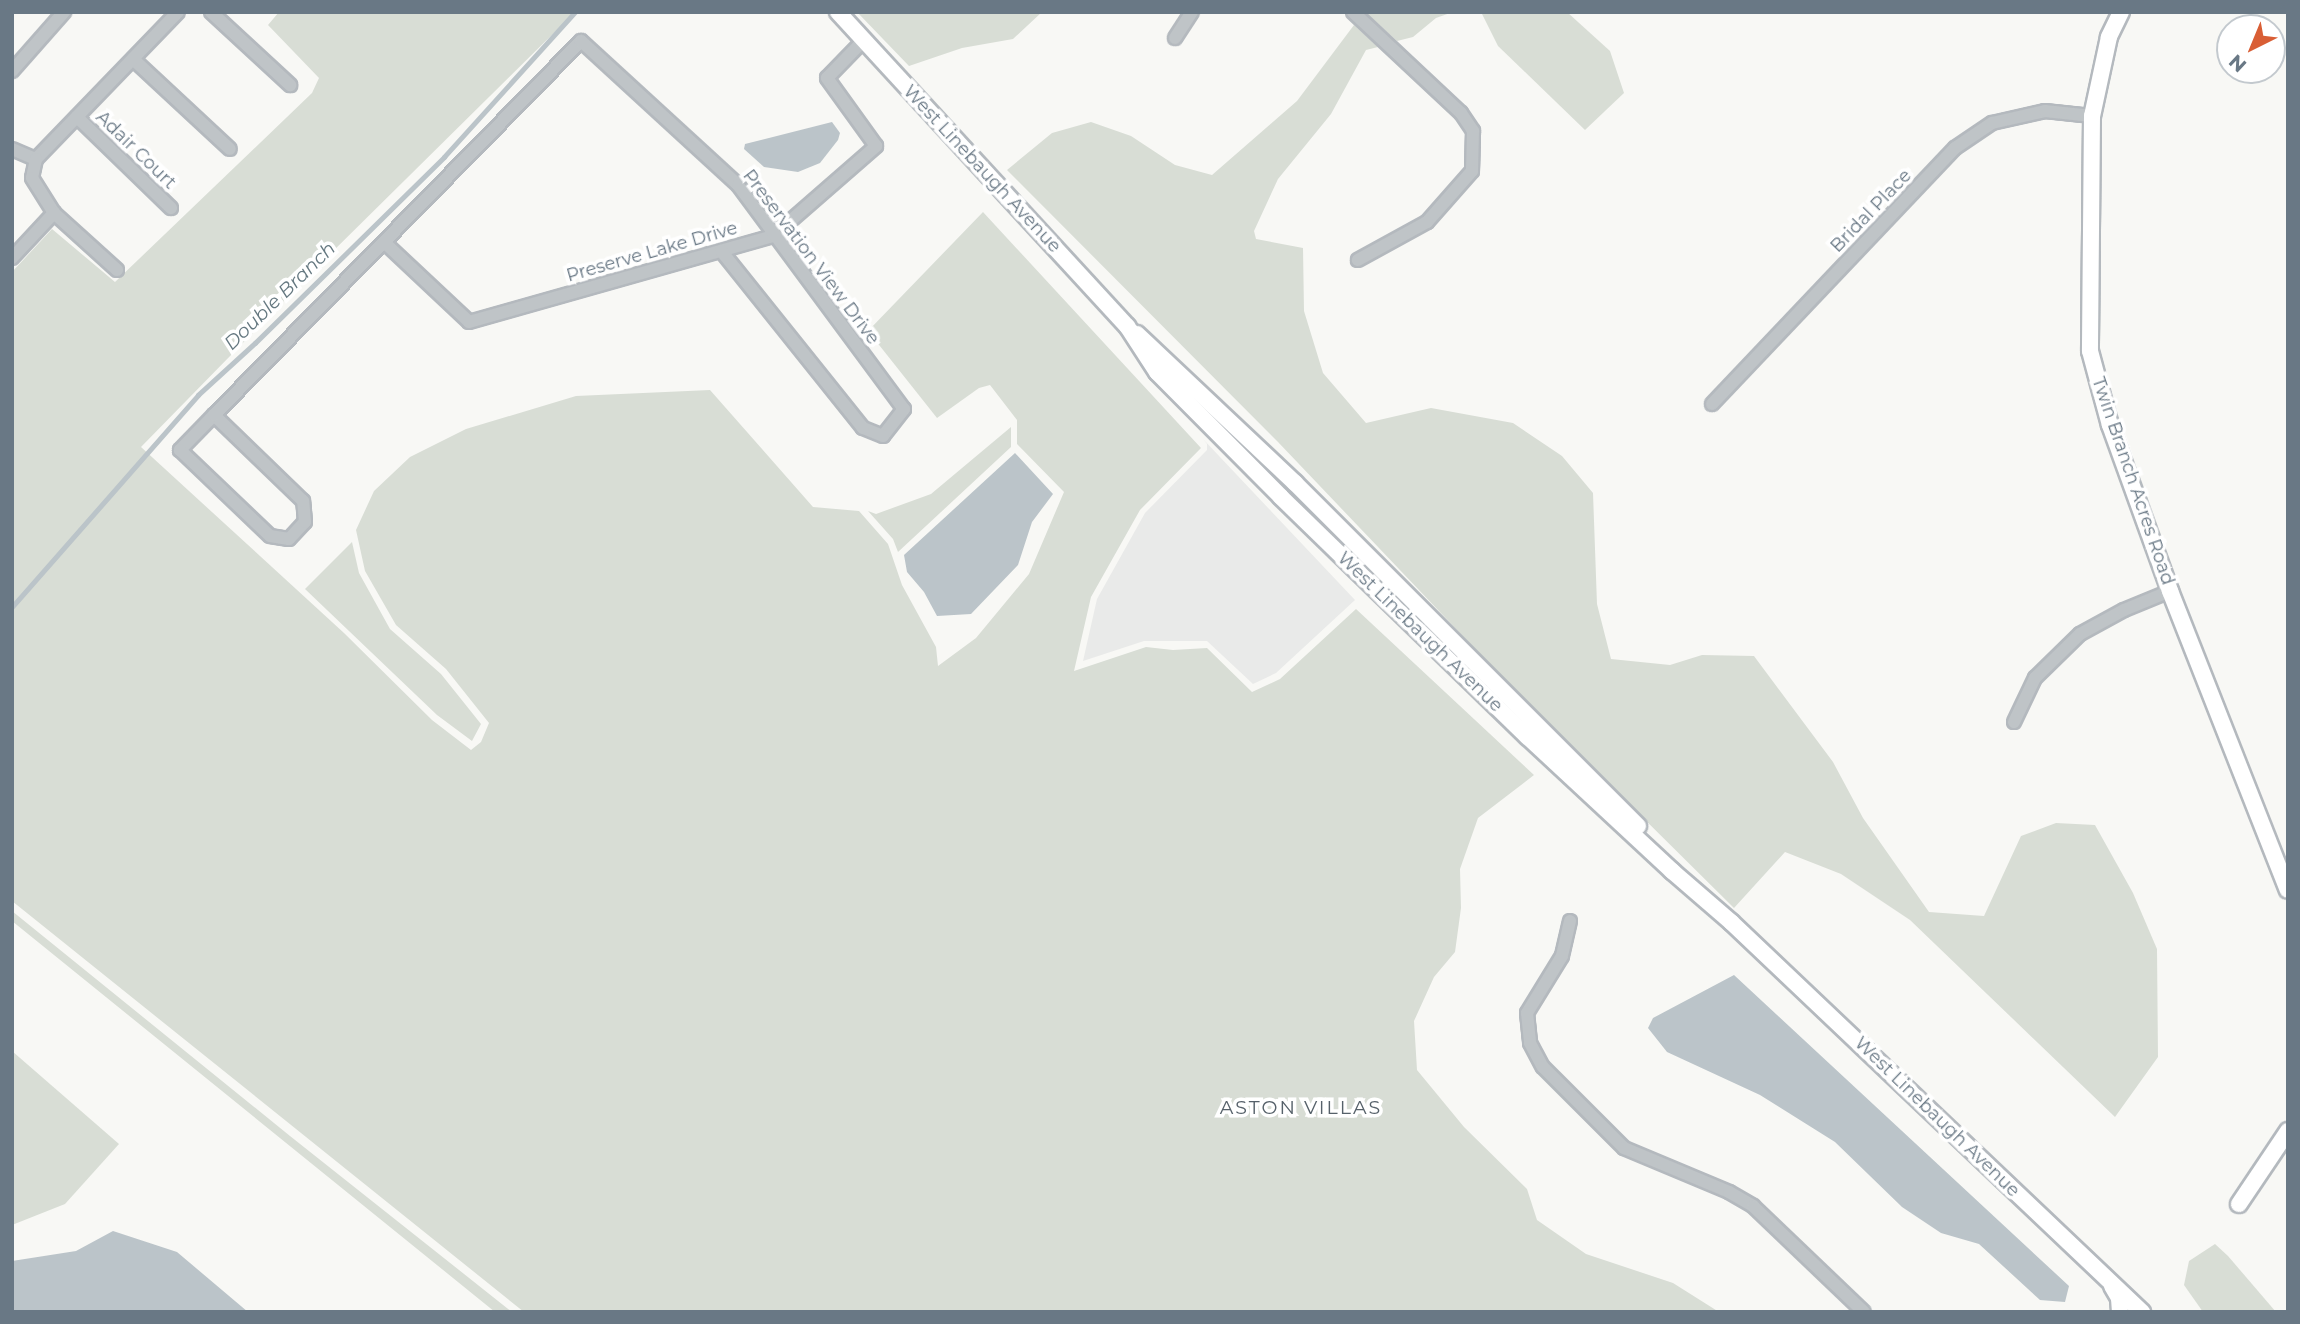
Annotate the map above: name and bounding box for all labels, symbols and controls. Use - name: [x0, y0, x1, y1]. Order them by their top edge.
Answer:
- north arrow: [2216, 14, 2286, 84]
- text: N: [2224, 50, 2251, 77]
- street label: West Linebaugh Avenue: [899, 81, 1065, 257]
- street label: Adair Court: [91, 106, 181, 194]
- street label: Preservation View Drive: [738, 165, 884, 349]
- street label: Bridal Place: [1826, 165, 1916, 257]
- street label: Preserve Lake Drive: [564, 217, 740, 287]
- water label: Double Branch: [220, 237, 340, 355]
- street label: Twin Branch Acres Road: [2087, 374, 2179, 588]
- street label: West Linebaugh Avenue: [1333, 547, 1507, 717]
- street label: West Linebaugh Avenue: [1850, 1032, 2024, 1202]
- district label: ASTON VILLAS: [1221, 1097, 1381, 1119]

